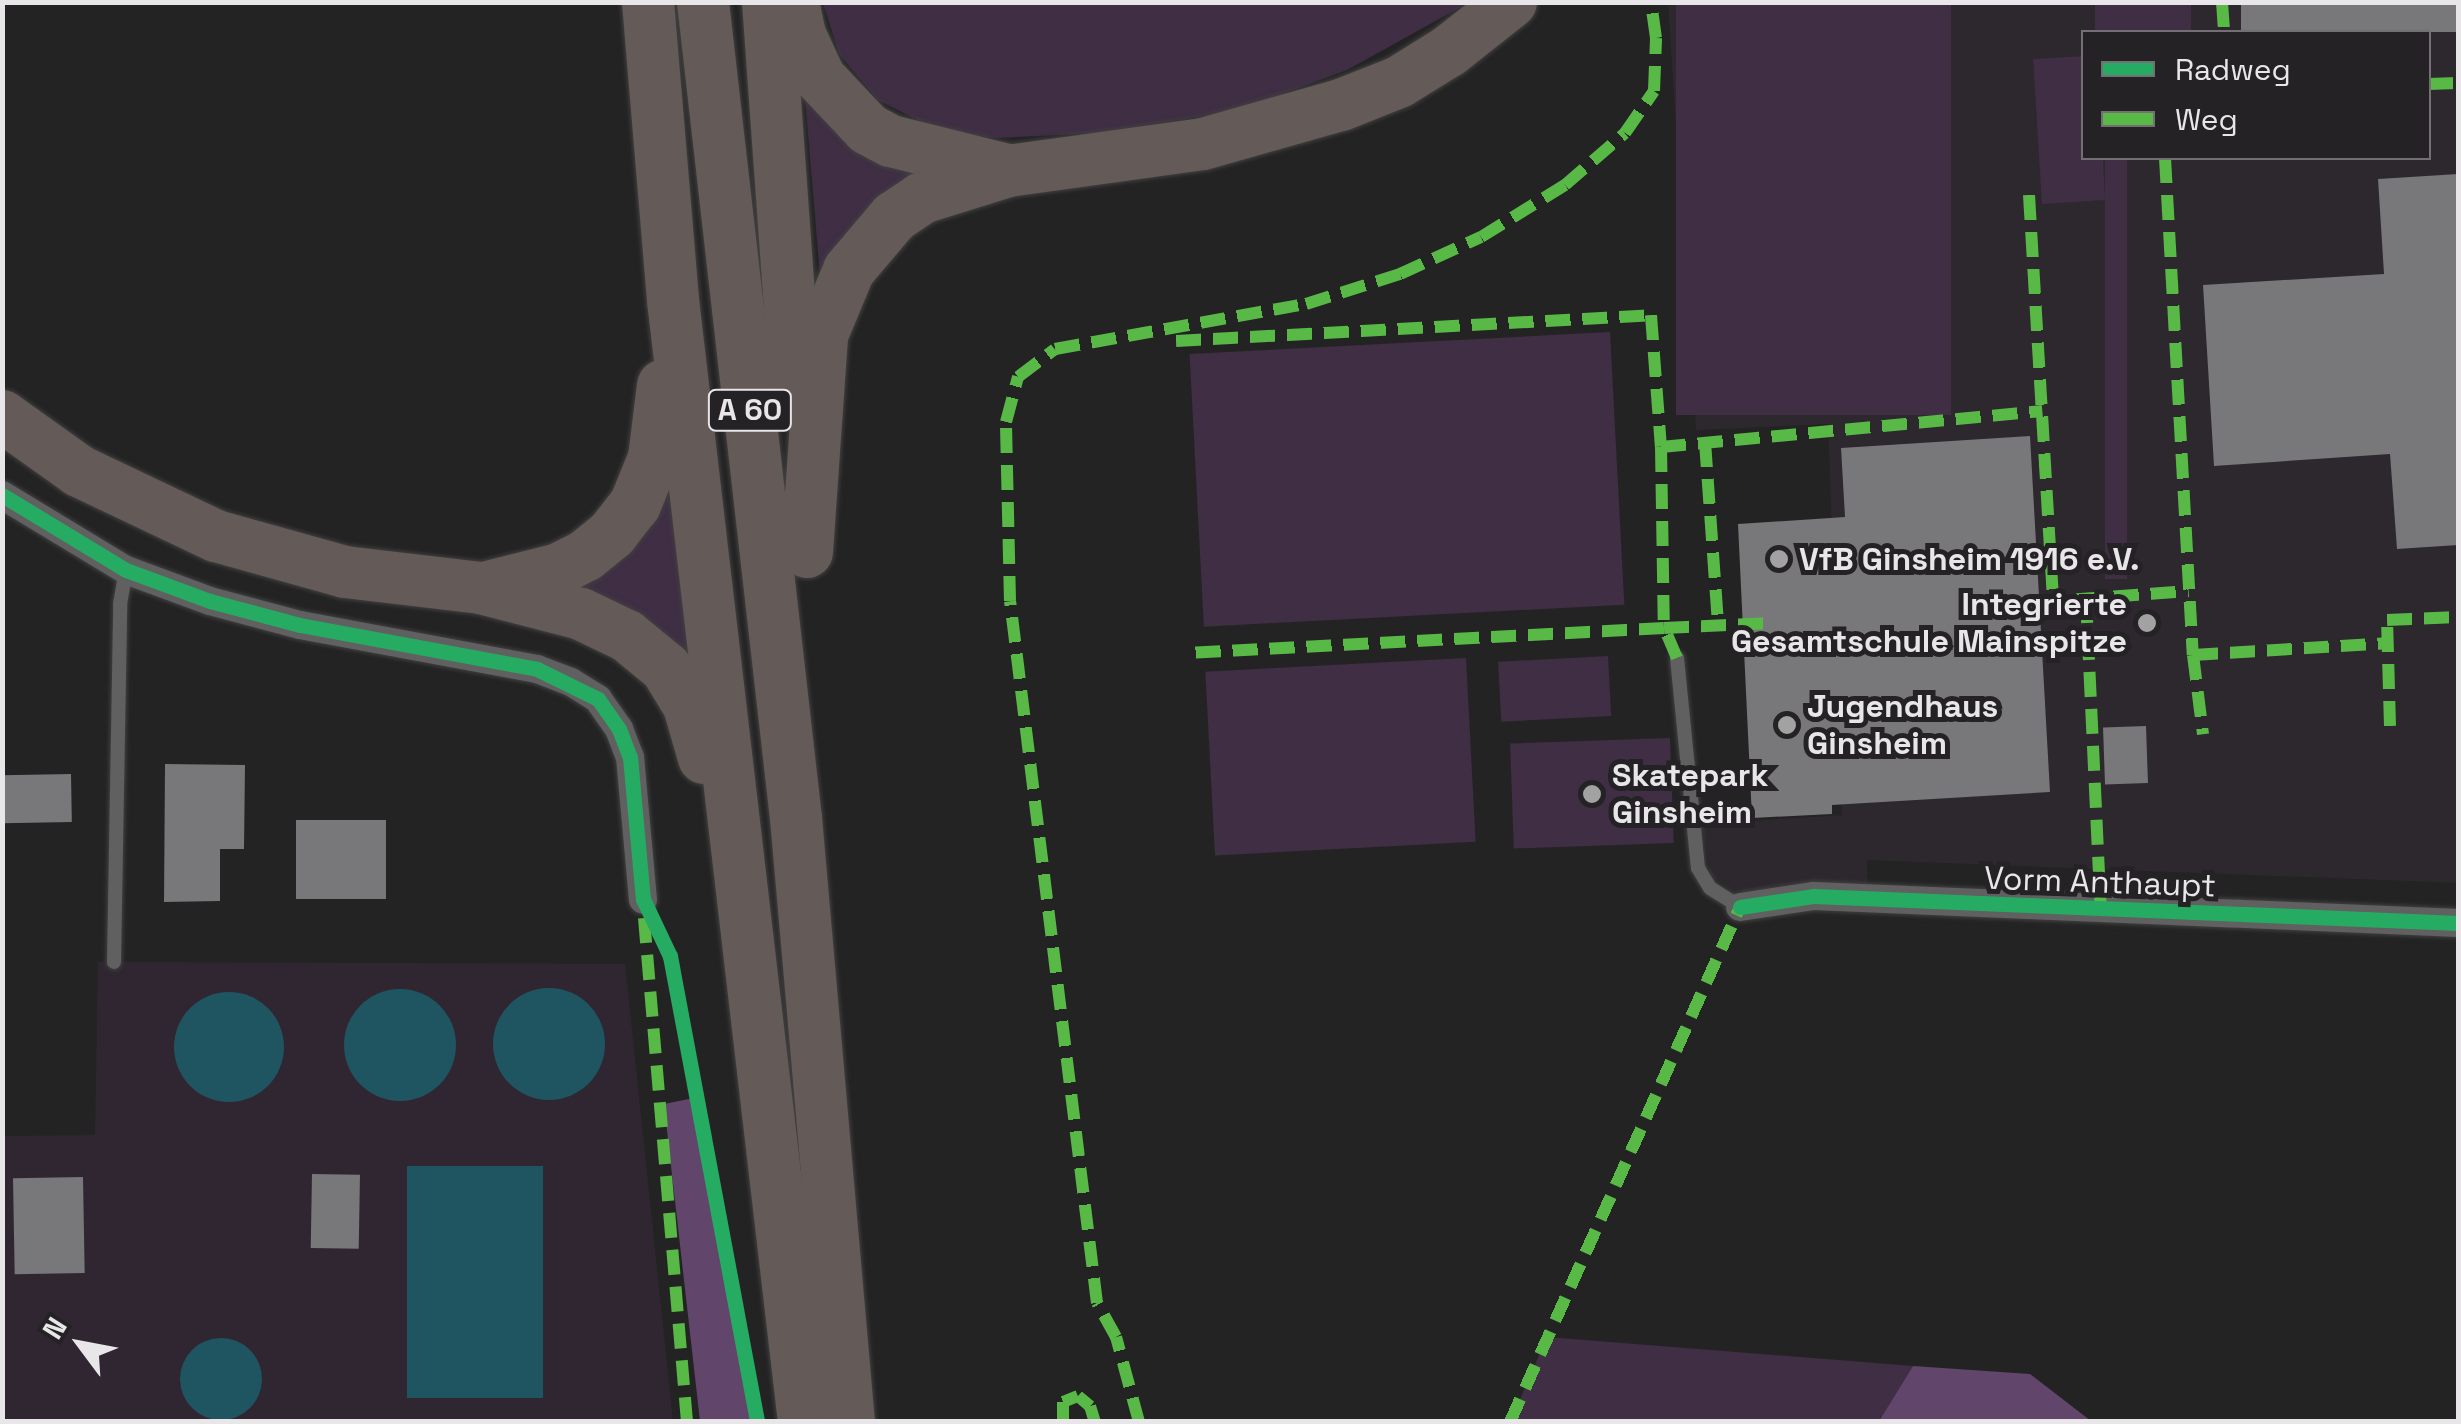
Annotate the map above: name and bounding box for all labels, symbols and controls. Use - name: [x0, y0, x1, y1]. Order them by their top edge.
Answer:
- legend: [2081, 30, 2431, 160]
- text: Radweg: [2175, 50, 2291, 89]
- text: Weg: [2175, 100, 2238, 139]
- road number: A 60: [708, 385, 792, 435]
- place label: VfB Ginsheim 1916 e.V.: [1799, 540, 2140, 578]
- marker: VfB Ginsheim 1916 e.V.: [1768, 548, 1790, 570]
- place label: Integrierte Gesamtschule Mainspitze: [1731, 586, 2127, 661]
- marker: Integrierte Gesamtschule Mainspitze: [2136, 612, 2158, 634]
- place label: Jugendhaus Ginsheim: [1807, 688, 1998, 763]
- marker: Jugendhaus Ginsheim: [1776, 714, 1798, 736]
- place label: Skatepark Ginsheim: [1612, 757, 1769, 832]
- marker: Skatepark Ginsheim: [1581, 783, 1603, 805]
- street label: Vorm Anthaupt: [1983, 859, 2217, 905]
- north arrow: [30, 1294, 130, 1394]
- text: N: [34, 1311, 75, 1346]

